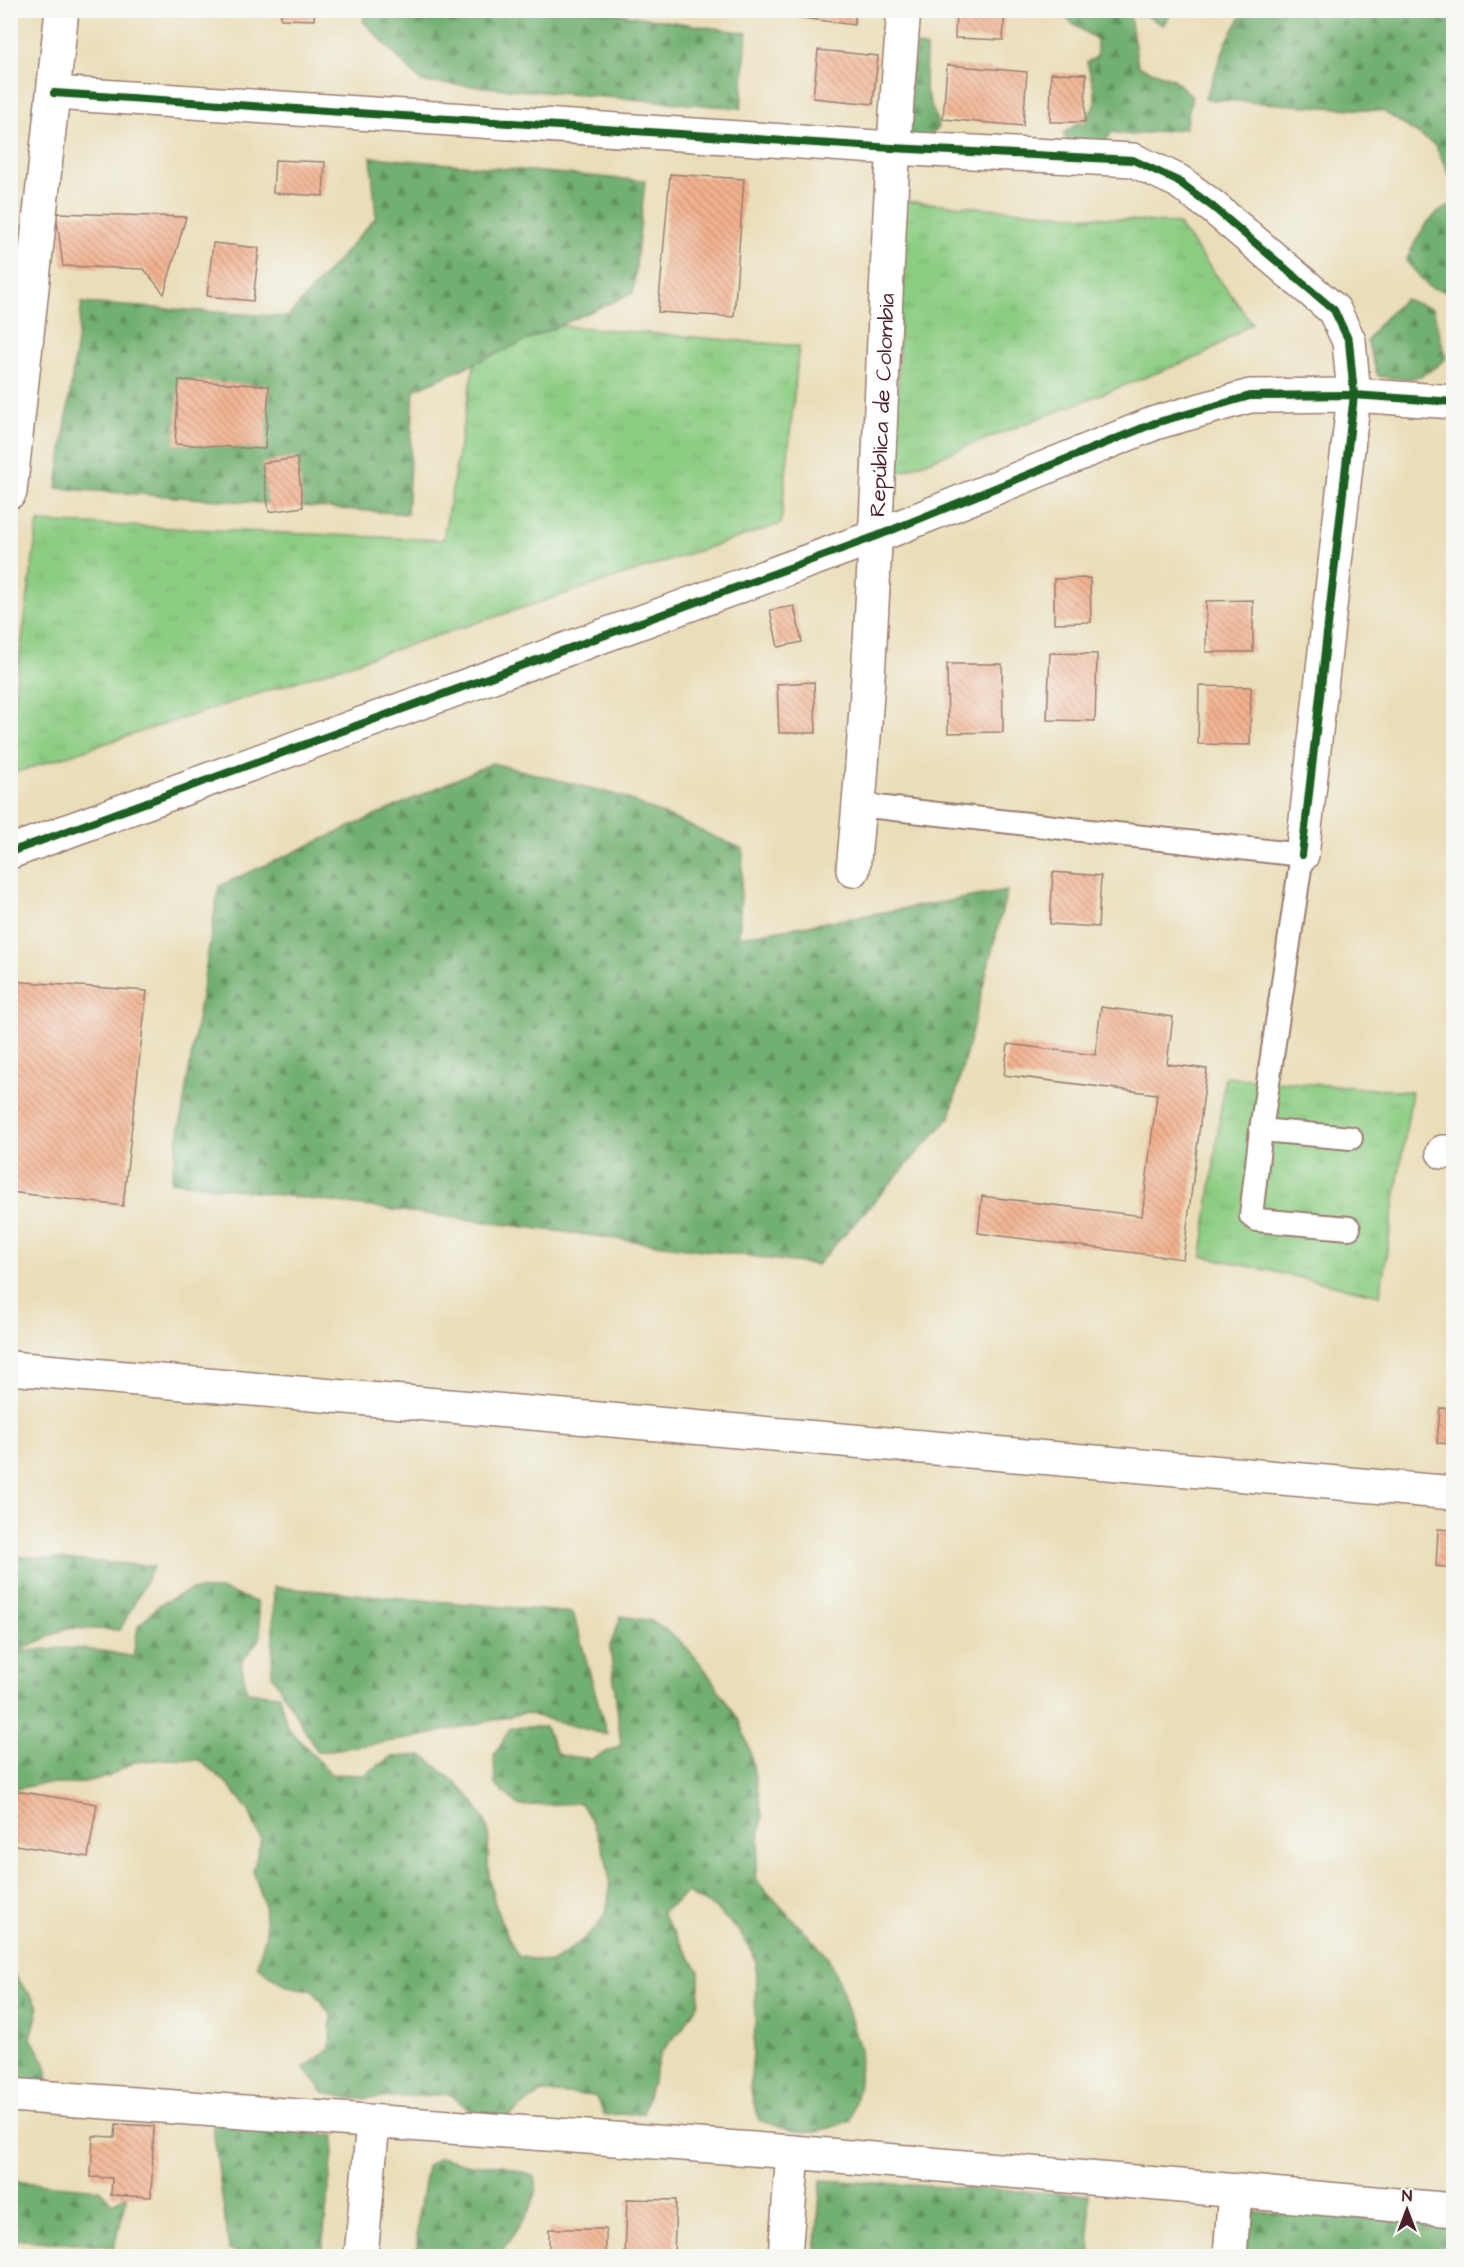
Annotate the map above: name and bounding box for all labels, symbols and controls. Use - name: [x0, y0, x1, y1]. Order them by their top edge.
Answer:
- street label: República de Colombia: [862, 292, 903, 518]
- north arrow: [1377, 2180, 1437, 2240]
- text: N: [1402, 2185, 1412, 2207]

